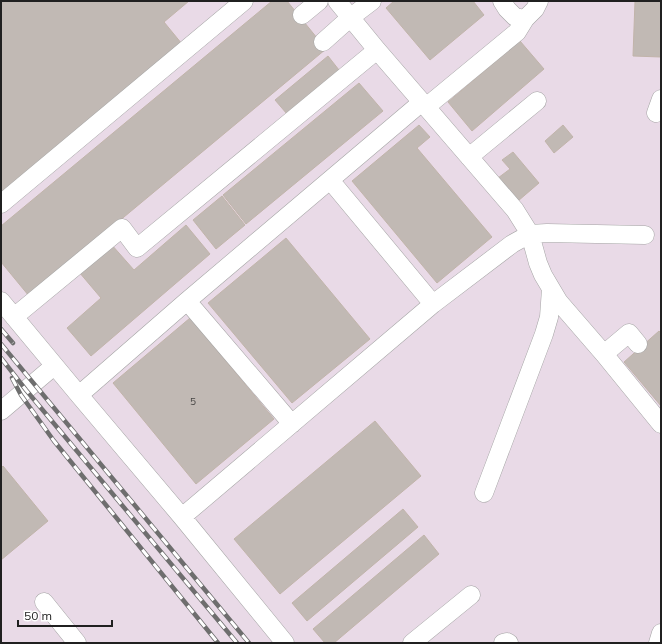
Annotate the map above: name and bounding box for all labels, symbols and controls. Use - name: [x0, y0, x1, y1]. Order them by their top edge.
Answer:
- house number: 5: [190, 395, 196, 408]
- scale bar: [18, 602, 112, 628]
- text: 50 m: [24, 608, 52, 623]

